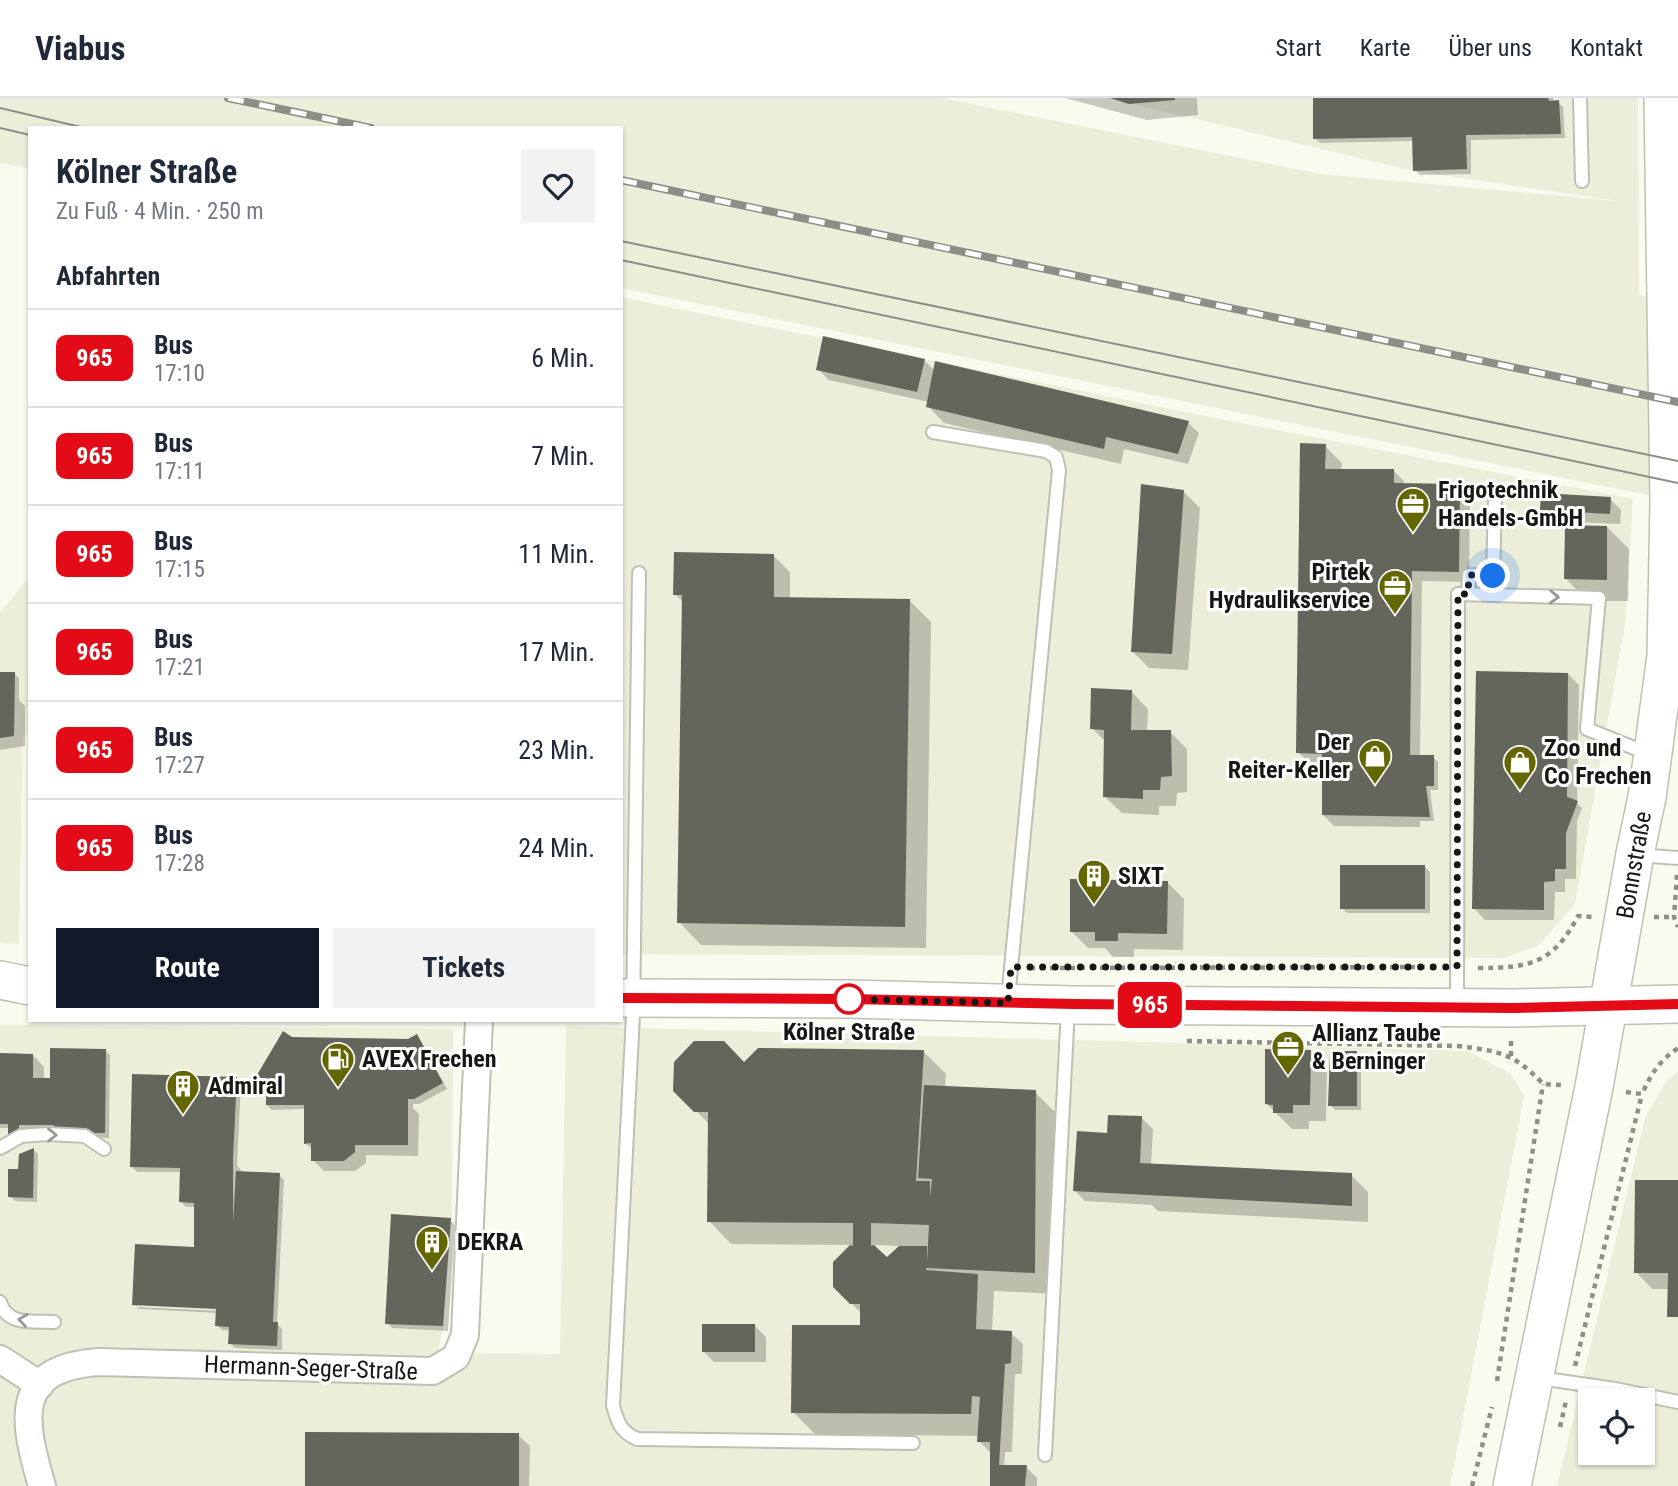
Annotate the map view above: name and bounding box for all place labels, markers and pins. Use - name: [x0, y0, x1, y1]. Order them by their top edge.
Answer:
- place label: Frigotechnik Handels-GmbH: [1438, 476, 1583, 532]
- office icon: Frigotechnik Handels-GmbH: [1394, 485, 1432, 534]
- place label: Pirtek Hydraulikservice: [1209, 558, 1371, 614]
- office icon: Pirtek Hydraulikservice: [1376, 567, 1414, 616]
- place label: Der Reiter-Keller: [1228, 728, 1350, 784]
- place label: Zoo und Co Frechen: [1544, 734, 1652, 790]
- shop icon: Der Reiter-Keller: [1356, 737, 1394, 786]
- shop icon: Zoo und Co Frechen: [1501, 743, 1539, 792]
- building icon: SIXT: [1075, 857, 1113, 906]
- place label: SIXT: [1118, 862, 1164, 890]
- marker: Kölner Straße: [834, 984, 864, 1014]
- place label: Kölner Straße: [783, 1018, 915, 1046]
- place label: Allianz Taube & Berninger: [1312, 1019, 1441, 1075]
- office icon: Allianz Taube & Berninger: [1269, 1028, 1307, 1077]
- fuel station icon: AVEX Frechen: [319, 1040, 357, 1089]
- place label: AVEX Frechen: [362, 1045, 497, 1073]
- building icon: Admiral: [164, 1067, 202, 1116]
- place label: Admiral: [208, 1072, 283, 1100]
- building icon: DEKRA: [413, 1223, 451, 1272]
- place label: DEKRA: [457, 1228, 524, 1256]

